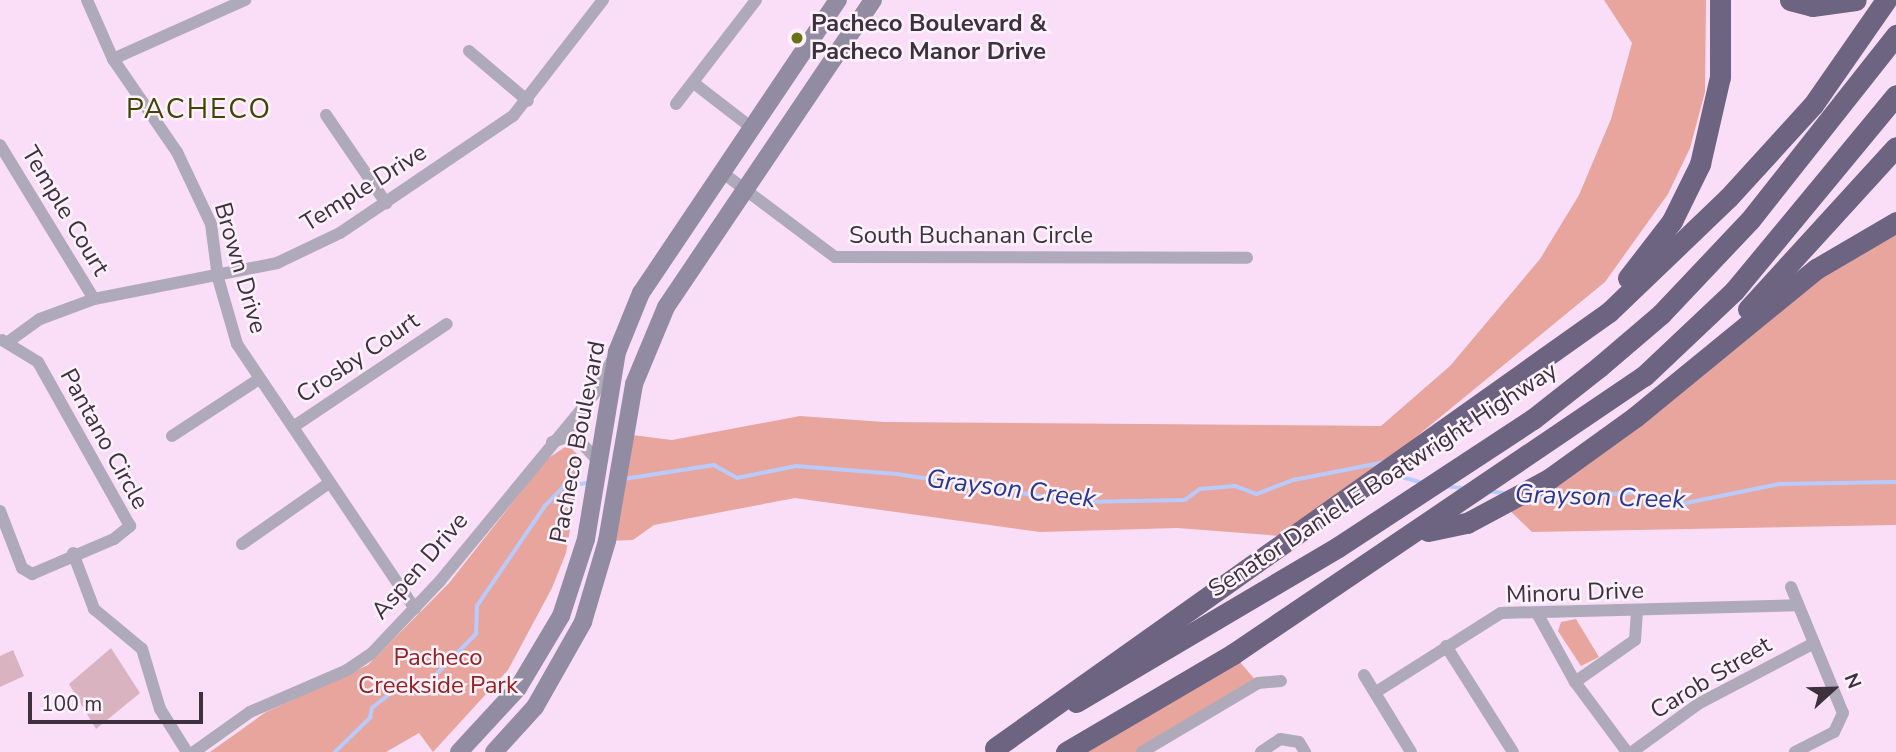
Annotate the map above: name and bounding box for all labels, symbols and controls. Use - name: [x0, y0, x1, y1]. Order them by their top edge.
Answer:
- place label: Pacheco Boulevard & Pacheco Manor Drive: [811, 10, 1047, 66]
- marker: Pacheco Boulevard & Pacheco Manor Drive: [789, 30, 805, 46]
- district label: PACHECO: [127, 92, 271, 126]
- street label: Temple Drive: [296, 138, 432, 238]
- street label: Temple Court: [15, 141, 115, 281]
- street label: Brown Drive: [208, 199, 272, 337]
- street label: South Buchanan Circle: [849, 222, 1093, 250]
- street label: Crosby Court: [291, 306, 425, 410]
- street label: Pacheco Boulevard: [544, 339, 612, 545]
- street label: Senator Daniel E Boatwright Highway: [1203, 356, 1563, 604]
- street label: Pantano Circle: [54, 364, 154, 514]
- water label: Grayson Creek: [924, 463, 1098, 515]
- water label: Grayson Creek: [1514, 478, 1686, 516]
- street label: Aspen Drive: [366, 507, 474, 625]
- street label: Minoru Drive: [1505, 576, 1645, 610]
- street label: Carob Street: [1645, 631, 1777, 725]
- park label: Pacheco Creekside Park: [358, 644, 518, 700]
- north arrow: [1798, 654, 1868, 724]
- text: N: [1838, 670, 1867, 693]
- scale bar: [32, 678, 206, 722]
- text: 100 m: [41, 690, 102, 718]

